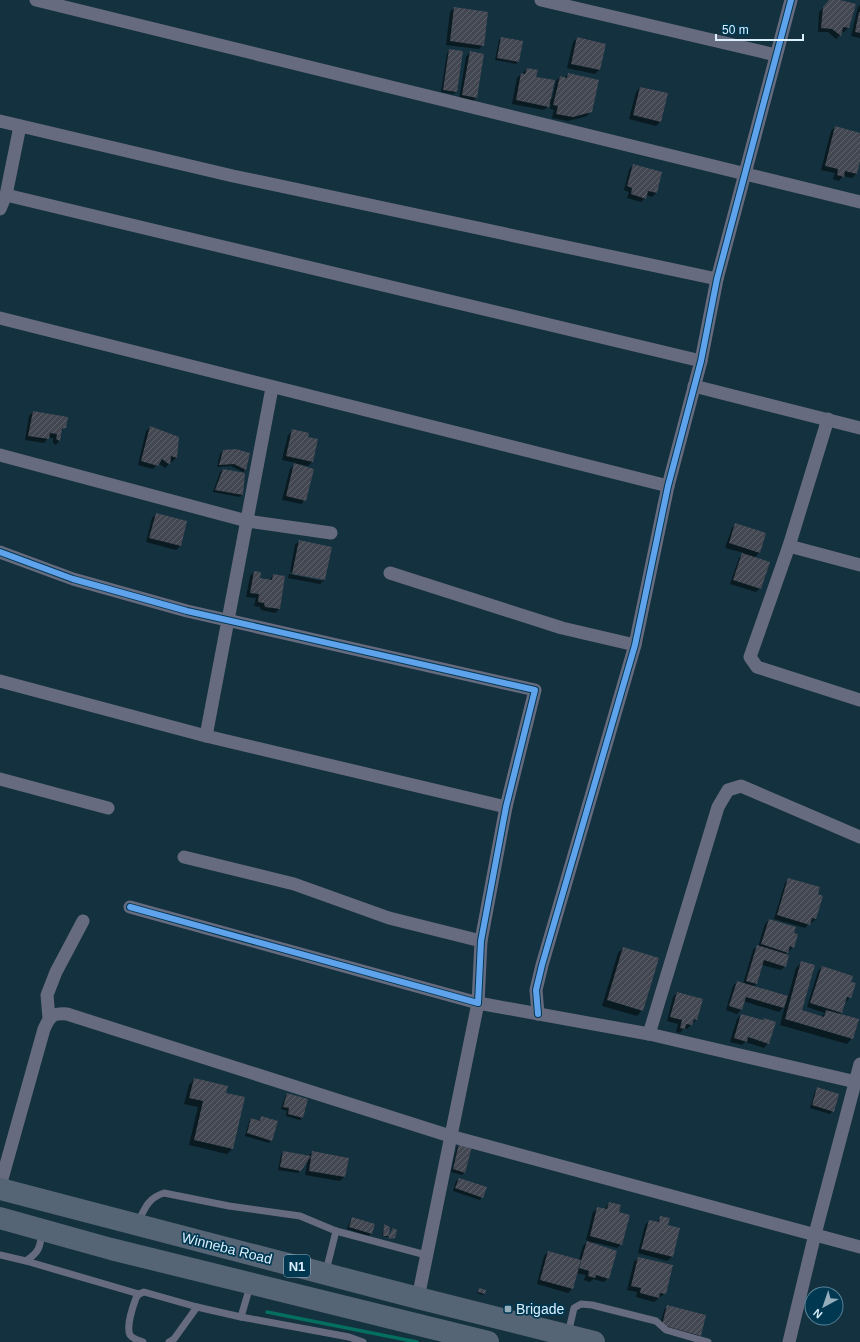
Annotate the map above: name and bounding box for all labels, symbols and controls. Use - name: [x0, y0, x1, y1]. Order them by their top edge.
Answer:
- scale bar: [716, 16, 803, 42]
- text: 50 m: [722, 23, 749, 37]
- street label: Winneba Road: [180, 1229, 274, 1267]
- road number: N1: [284, 1255, 310, 1277]
- north arrow: [804, 1286, 844, 1326]
- place label: Brigade: [516, 1301, 564, 1317]
- marker: Brigade: [503, 1304, 513, 1314]
- text: N: [811, 1306, 824, 1321]

